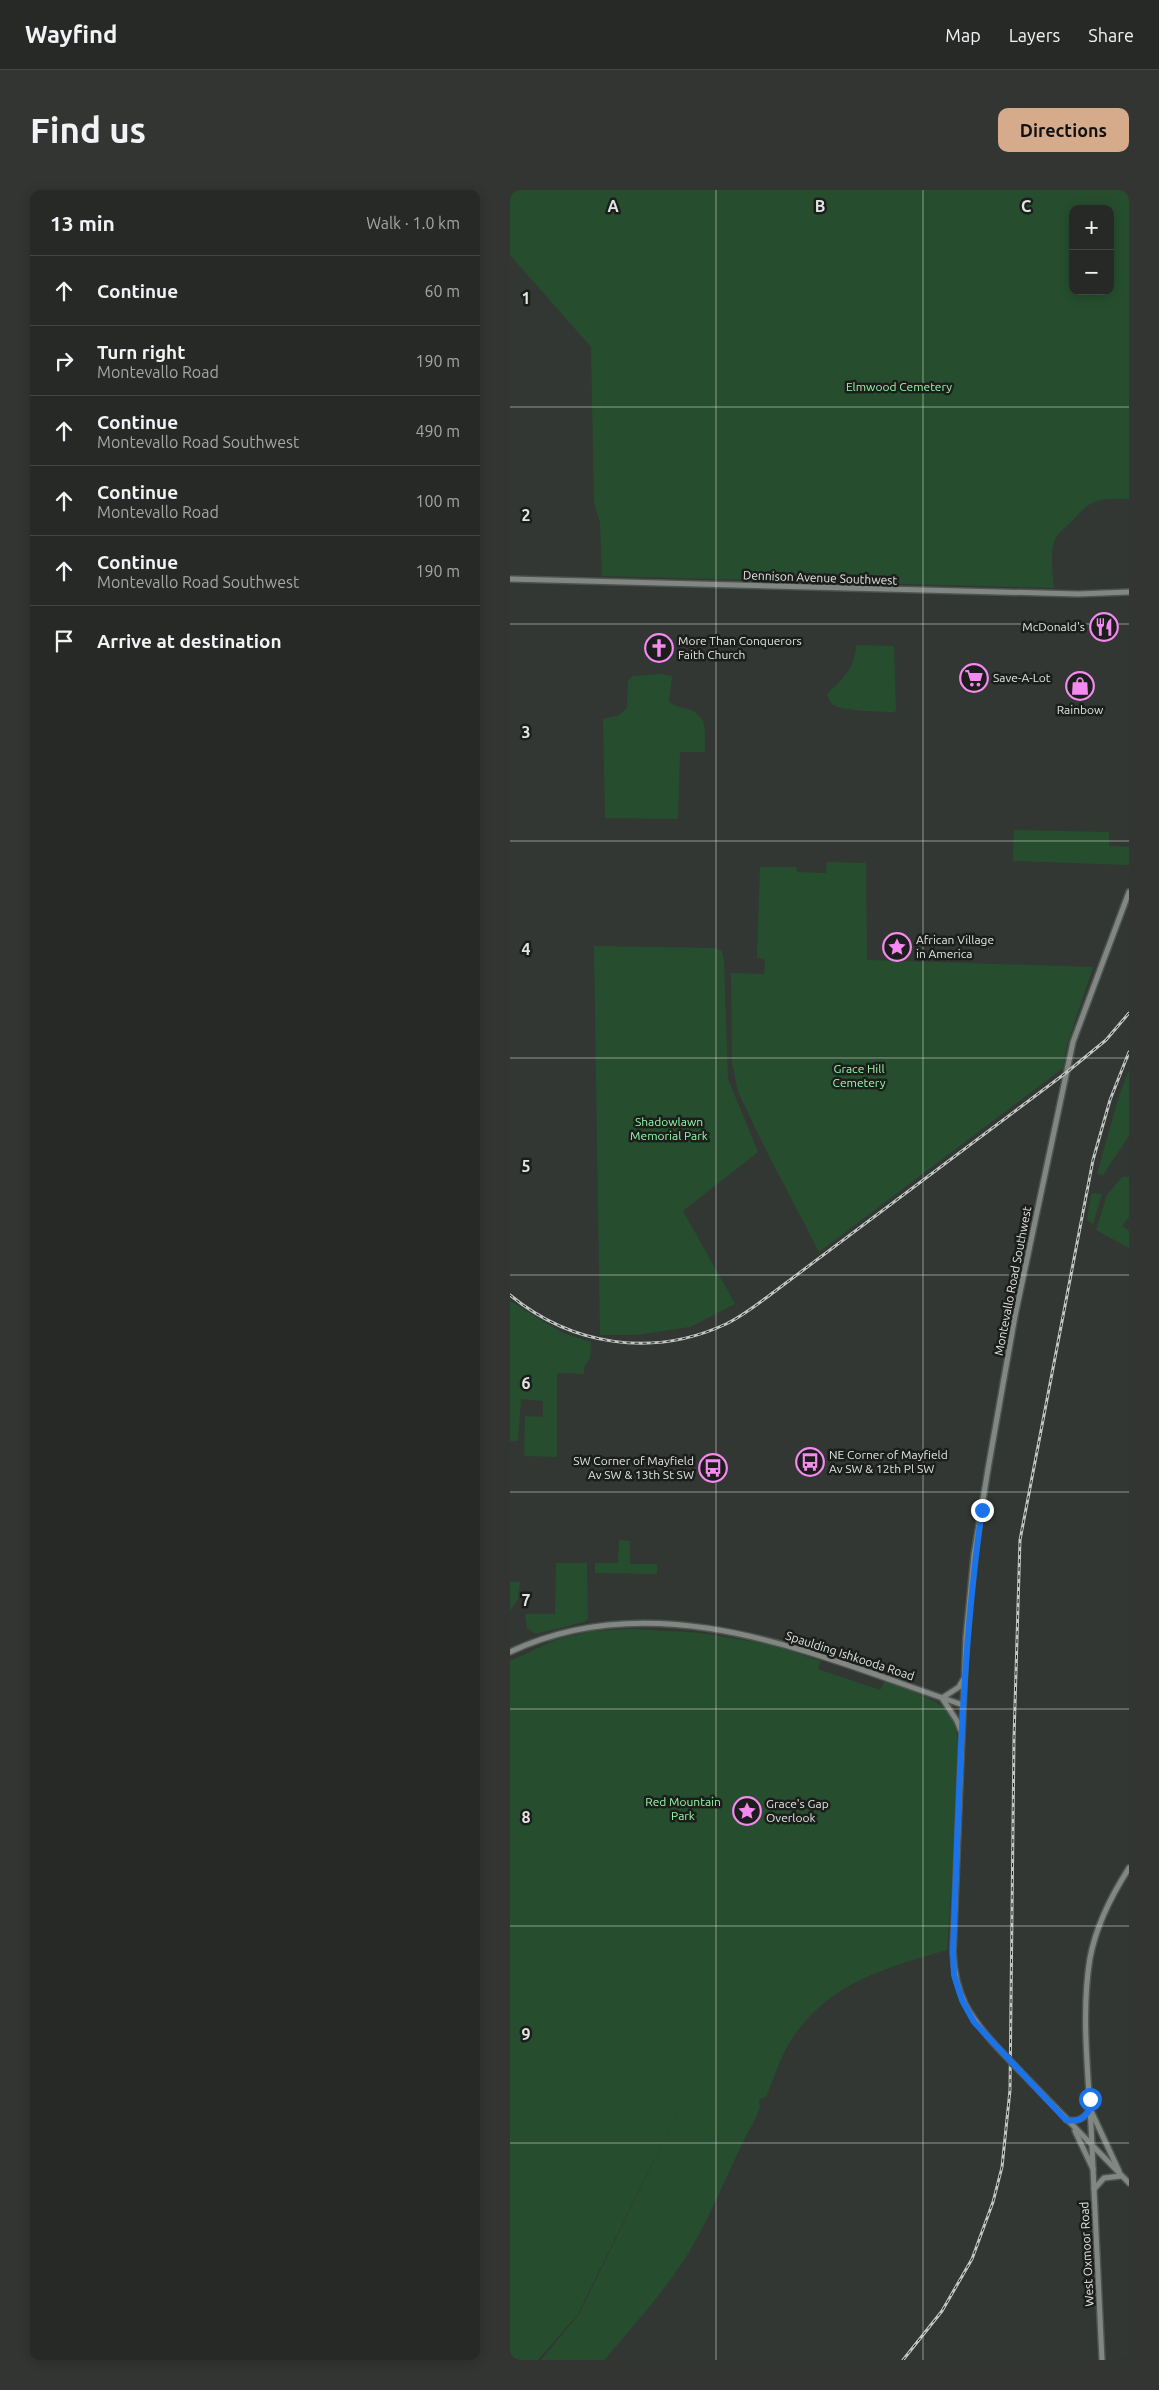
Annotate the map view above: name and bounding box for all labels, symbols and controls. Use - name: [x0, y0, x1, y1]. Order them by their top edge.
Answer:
- text: Wayfind: [25, 21, 117, 48]
- text: Map: [945, 25, 981, 45]
- text: Layers: [1009, 25, 1060, 45]
- text: Share: [1088, 25, 1134, 45]
- button: Directions: [998, 108, 1129, 152]
- text: Find us: [30, 110, 146, 150]
- text: A: [607, 197, 619, 215]
- text: B: [815, 197, 825, 215]
- text: C: [1021, 197, 1031, 215]
- map controls: [1069, 205, 1114, 295]
- button: +: [1069, 205, 1114, 250]
- text: 13 min: [50, 211, 115, 235]
- text: Walk · 1.0 km: [366, 214, 460, 232]
- button: −: [1069, 250, 1114, 295]
- icon: ahead: [50, 277, 78, 305]
- text: Continue: [97, 280, 178, 302]
- text: 60 m: [424, 282, 460, 300]
- text: 1: [521, 289, 531, 307]
- text: Turn right: [97, 341, 185, 363]
- icon: right: [50, 347, 78, 375]
- text: 190 m: [415, 352, 460, 370]
- text: Montevallo Road: [97, 363, 219, 381]
- park label: Elmwood Cemetery: [846, 380, 952, 393]
- text: Continue: [97, 411, 178, 433]
- icon: ahead: [50, 417, 78, 445]
- text: 490 m: [415, 422, 460, 440]
- text: Montevallo Road Southwest: [97, 433, 299, 451]
- text: Continue: [97, 481, 178, 503]
- icon: ahead: [50, 487, 78, 515]
- text: 100 m: [415, 492, 460, 510]
- text: Montevallo Road: [97, 503, 219, 521]
- text: 2: [521, 506, 531, 524]
- text: Continue: [97, 551, 178, 573]
- icon: ahead: [50, 557, 78, 585]
- text: 190 m: [415, 562, 460, 580]
- street label: Dennison Avenue Southwest: [743, 568, 898, 587]
- text: Montevallo Road Southwest: [97, 573, 299, 591]
- restaurant icon: McDonald's: [1089, 612, 1119, 642]
- place label: McDonald's: [1022, 620, 1085, 633]
- icon: arrive: [50, 627, 78, 655]
- text: Arrive at destination: [97, 630, 282, 652]
- church icon: More Than Conquerors Faith Church: [644, 633, 674, 663]
- place label: More Than Conquerors Faith Church: [678, 634, 802, 661]
- supermarket icon: Save-A-Lot: [959, 663, 989, 693]
- place label: Save-A-Lot: [993, 671, 1051, 684]
- shop icon: Rainbow: [1065, 671, 1095, 701]
- place label: Rainbow: [1057, 703, 1104, 716]
- text: 3: [521, 723, 531, 741]
- place icon: African Village in America: [882, 932, 912, 962]
- place label: African Village in America: [916, 933, 994, 960]
- text: 4: [521, 940, 531, 958]
- park label: Grace Hill Cemetery: [833, 1062, 886, 1089]
- park label: Shadowlawn Memorial Park: [630, 1115, 708, 1142]
- text: 5: [521, 1157, 531, 1175]
- street label: Montevallo Road Southwest: [992, 1205, 1033, 1357]
- text: 6: [521, 1374, 531, 1392]
- bus stop icon: NE Corner of Mayfield Av SW & 12th Pl SW: [795, 1447, 825, 1477]
- place label: NE Corner of Mayfield Av SW & 12th Pl SW: [829, 1448, 948, 1475]
- bus stop icon: SW Corner of Mayfield Av SW & 13th St SW: [698, 1453, 728, 1483]
- place label: SW Corner of Mayfield Av SW & 13th St SW: [573, 1454, 694, 1481]
- route end: [971, 1499, 994, 1522]
- text: 7: [521, 1591, 531, 1609]
- street label: Spaulding Ishkooda Road: [784, 1629, 916, 1682]
- park label: Red Mountain Park: [645, 1795, 721, 1822]
- place icon: Grace's Gap Overlook: [732, 1796, 762, 1826]
- place label: Grace's Gap Overlook: [766, 1797, 829, 1824]
- text: 8: [521, 1808, 531, 1826]
- text: 9: [521, 2025, 531, 2043]
- route start: [1079, 2088, 1102, 2111]
- street label: West Oxmoor Road: [1077, 2201, 1096, 2307]

